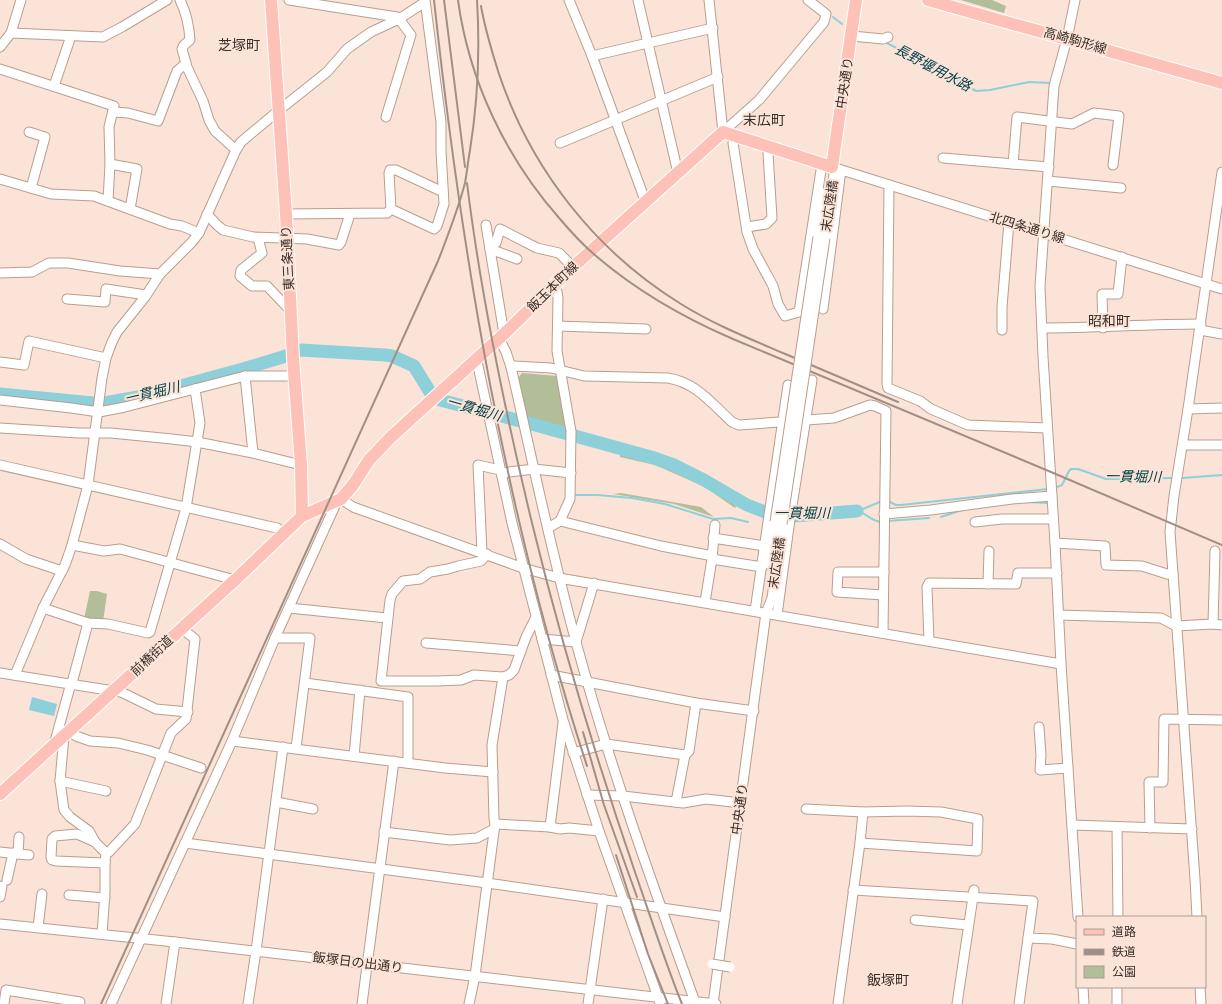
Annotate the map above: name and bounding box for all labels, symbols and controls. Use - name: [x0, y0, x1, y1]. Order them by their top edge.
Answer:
- street label: 高崎駒形線: [1042, 24, 1108, 58]
- district label: 芝塚町: [218, 37, 260, 54]
- water label: 長野堰用水路: [892, 41, 975, 96]
- street label: 中央通り: [833, 56, 857, 110]
- district label: 末広町: [743, 112, 785, 129]
- street label: 末広陸橋: [818, 179, 842, 233]
- street label: 北四条通り線: [987, 209, 1067, 247]
- street label: 東三条通り: [278, 225, 298, 291]
- street label: 飯玉本町線: [524, 259, 582, 315]
- district label: 昭和町: [1088, 313, 1130, 330]
- water label: 一貫堀川: [123, 378, 183, 408]
- water label: 一貫堀川: [445, 393, 505, 425]
- water label: 一貫堀川: [1105, 468, 1163, 486]
- water label: 一貫堀川: [774, 505, 832, 522]
- street label: 末広陸橋: [765, 536, 789, 590]
- street label: 前橋街道: [128, 632, 176, 680]
- street label: 中央通り: [728, 782, 752, 836]
- legend: [1076, 916, 1206, 988]
- text: 道路: [1112, 925, 1136, 939]
- text: 鉄道: [1112, 945, 1136, 959]
- street label: 飯塚日の出通り: [312, 950, 404, 976]
- text: 公園: [1112, 965, 1136, 979]
- district label: 飯塚町: [867, 972, 909, 989]

